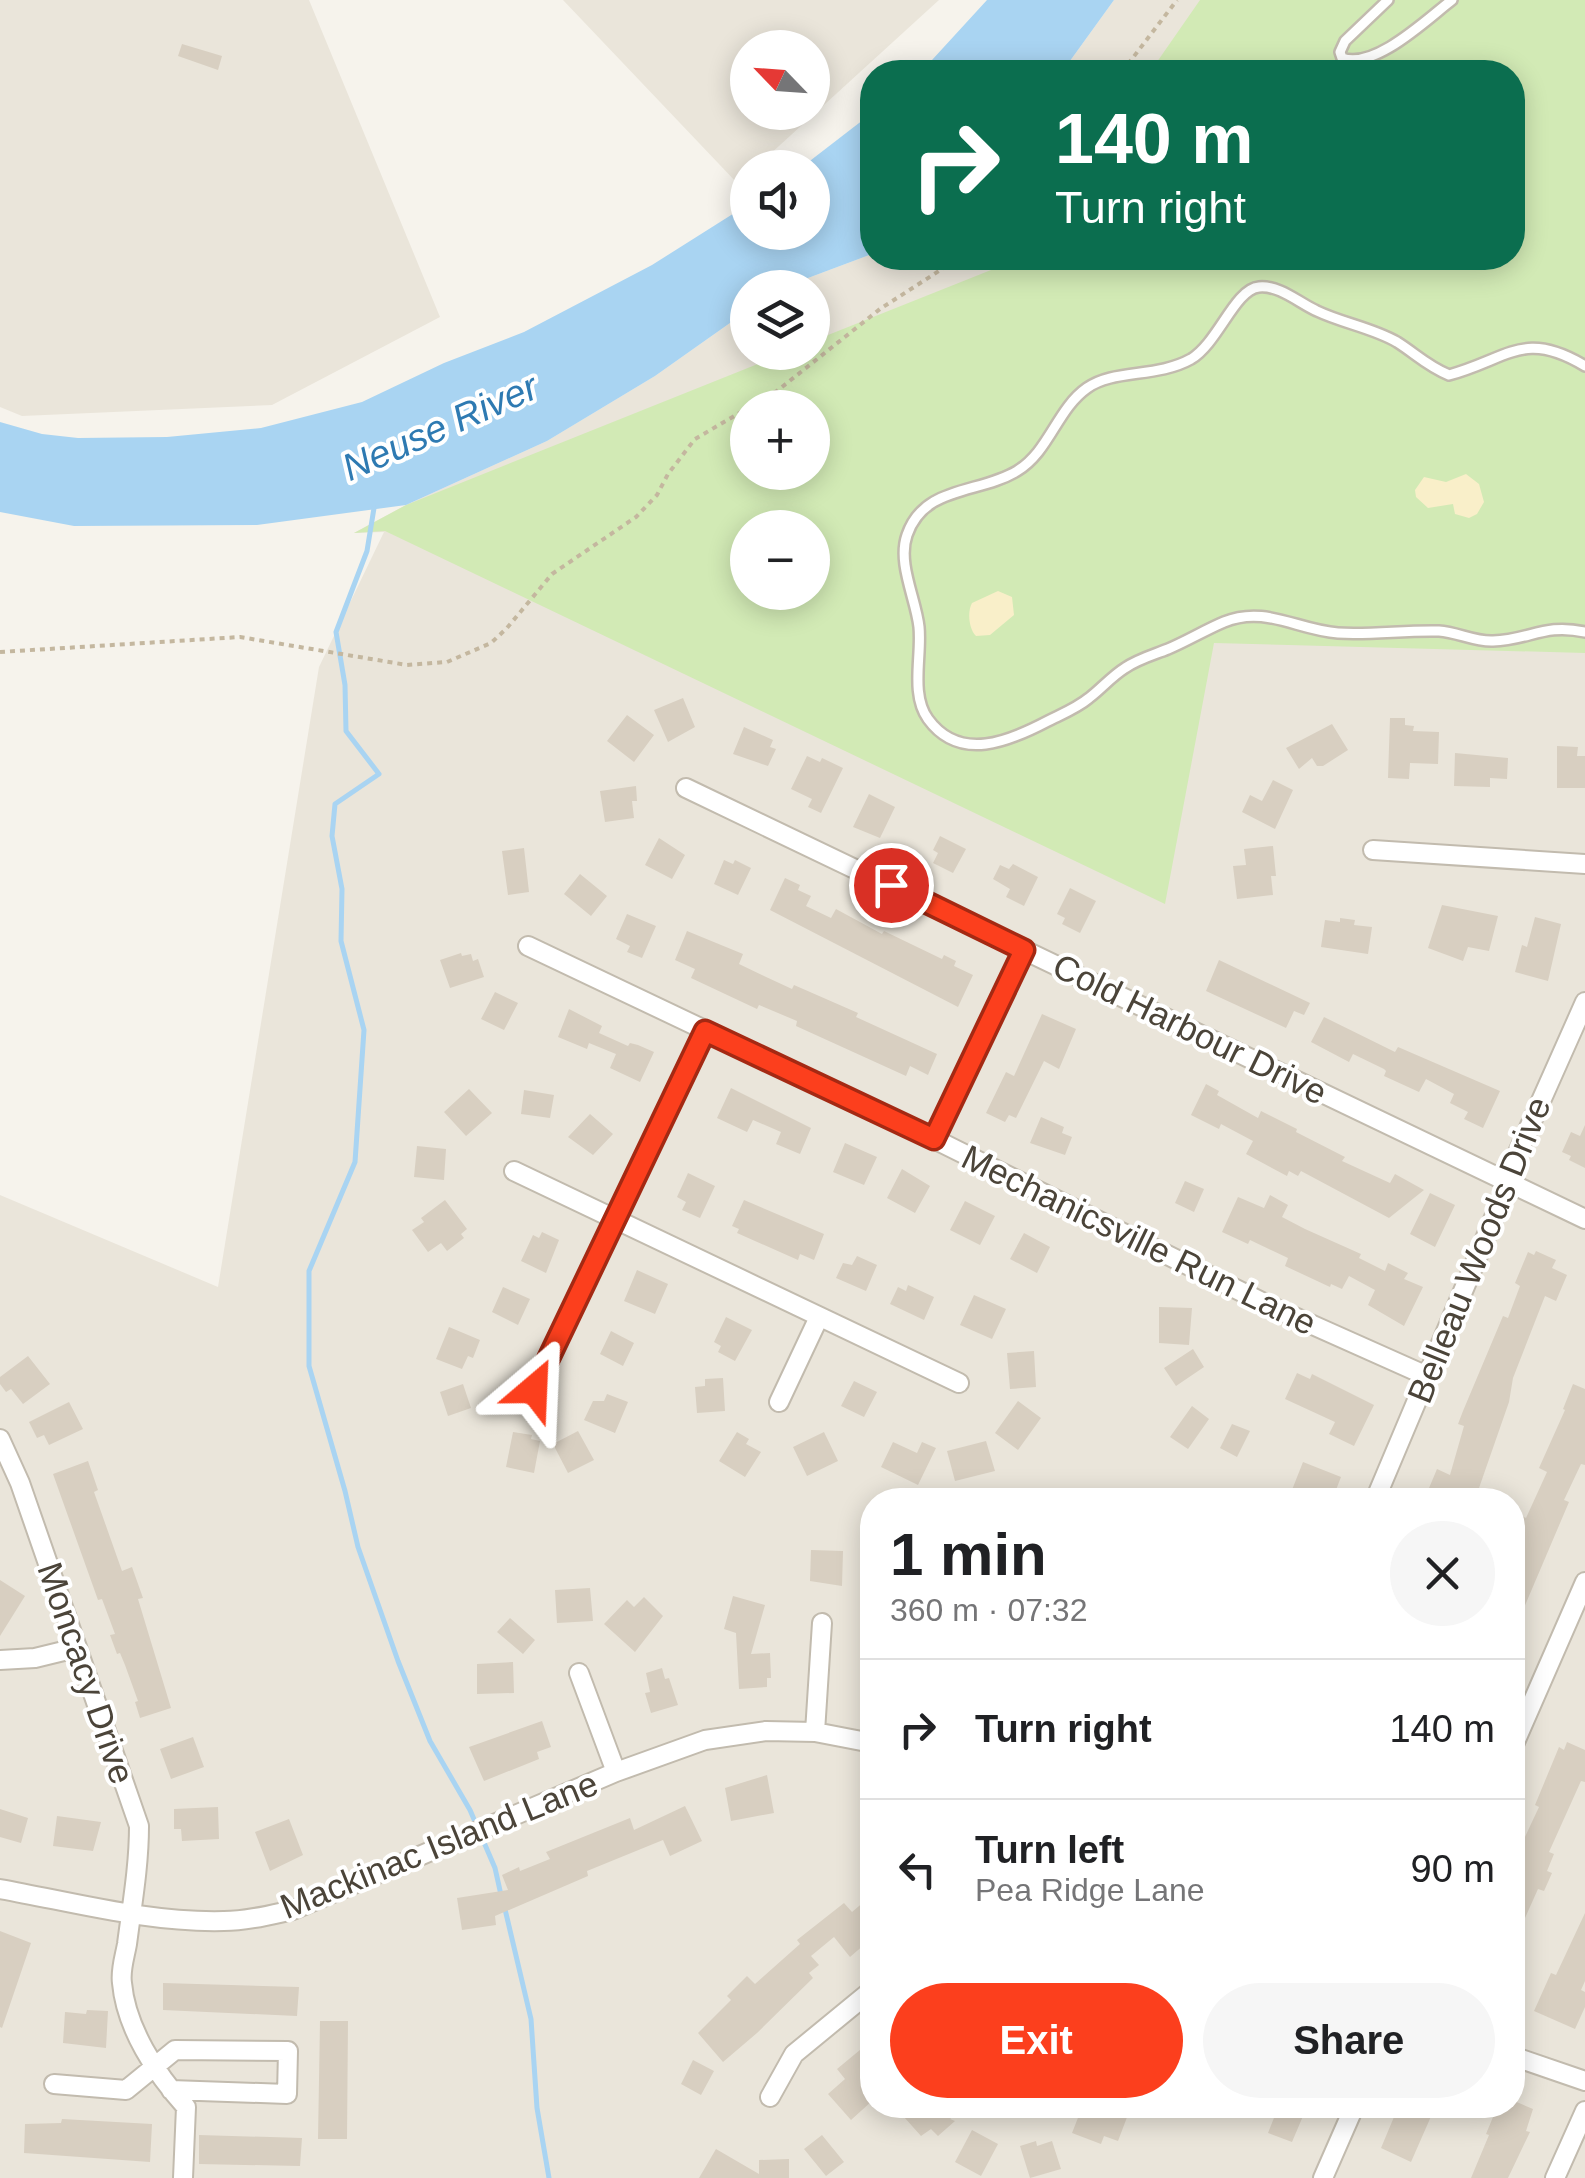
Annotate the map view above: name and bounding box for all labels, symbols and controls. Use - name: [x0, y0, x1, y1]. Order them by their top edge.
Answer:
- north arrow: [730, 30, 830, 130]
- map controls: [730, 30, 830, 610]
- icon: right: [890, 100, 1020, 230]
- text: 140 m: [1055, 100, 1253, 178]
- button: sound: [730, 150, 830, 250]
- text: Turn right: [1055, 182, 1246, 233]
- button: layers: [730, 270, 830, 370]
- water label: Neuse River: [336, 365, 545, 489]
- button: +: [730, 390, 830, 490]
- button: −: [730, 510, 830, 610]
- pin: [849, 843, 934, 928]
- icon: arrive: [864, 858, 919, 913]
- street label: Cold Harbour Drive: [1047, 945, 1333, 1112]
- street label: Belleau Woods Drive: [1399, 1091, 1558, 1408]
- street label: Mechanicsville Run Lane: [956, 1137, 1323, 1342]
- position arrow: [482, 1337, 586, 1441]
- text: 1 min: [890, 1521, 1047, 1588]
- button: close: [1390, 1521, 1495, 1626]
- street label: Moncacy Drive: [30, 1557, 143, 1789]
- text: 360 m · 07:32: [890, 1592, 1087, 1628]
- icon: right: [890, 1702, 945, 1757]
- text: Turn right: [975, 1708, 1152, 1750]
- text: 140 m: [1389, 1708, 1495, 1750]
- street label: Mackinac Island Lane: [275, 1763, 603, 1926]
- text: Turn left: [975, 1829, 1124, 1871]
- icon: left: [890, 1842, 945, 1897]
- text: 90 m: [1411, 1848, 1495, 1890]
- text: Pea Ridge Lane: [975, 1872, 1205, 1908]
- button: Exit: [890, 1983, 1183, 2098]
- button: Share: [1203, 1983, 1495, 2098]

